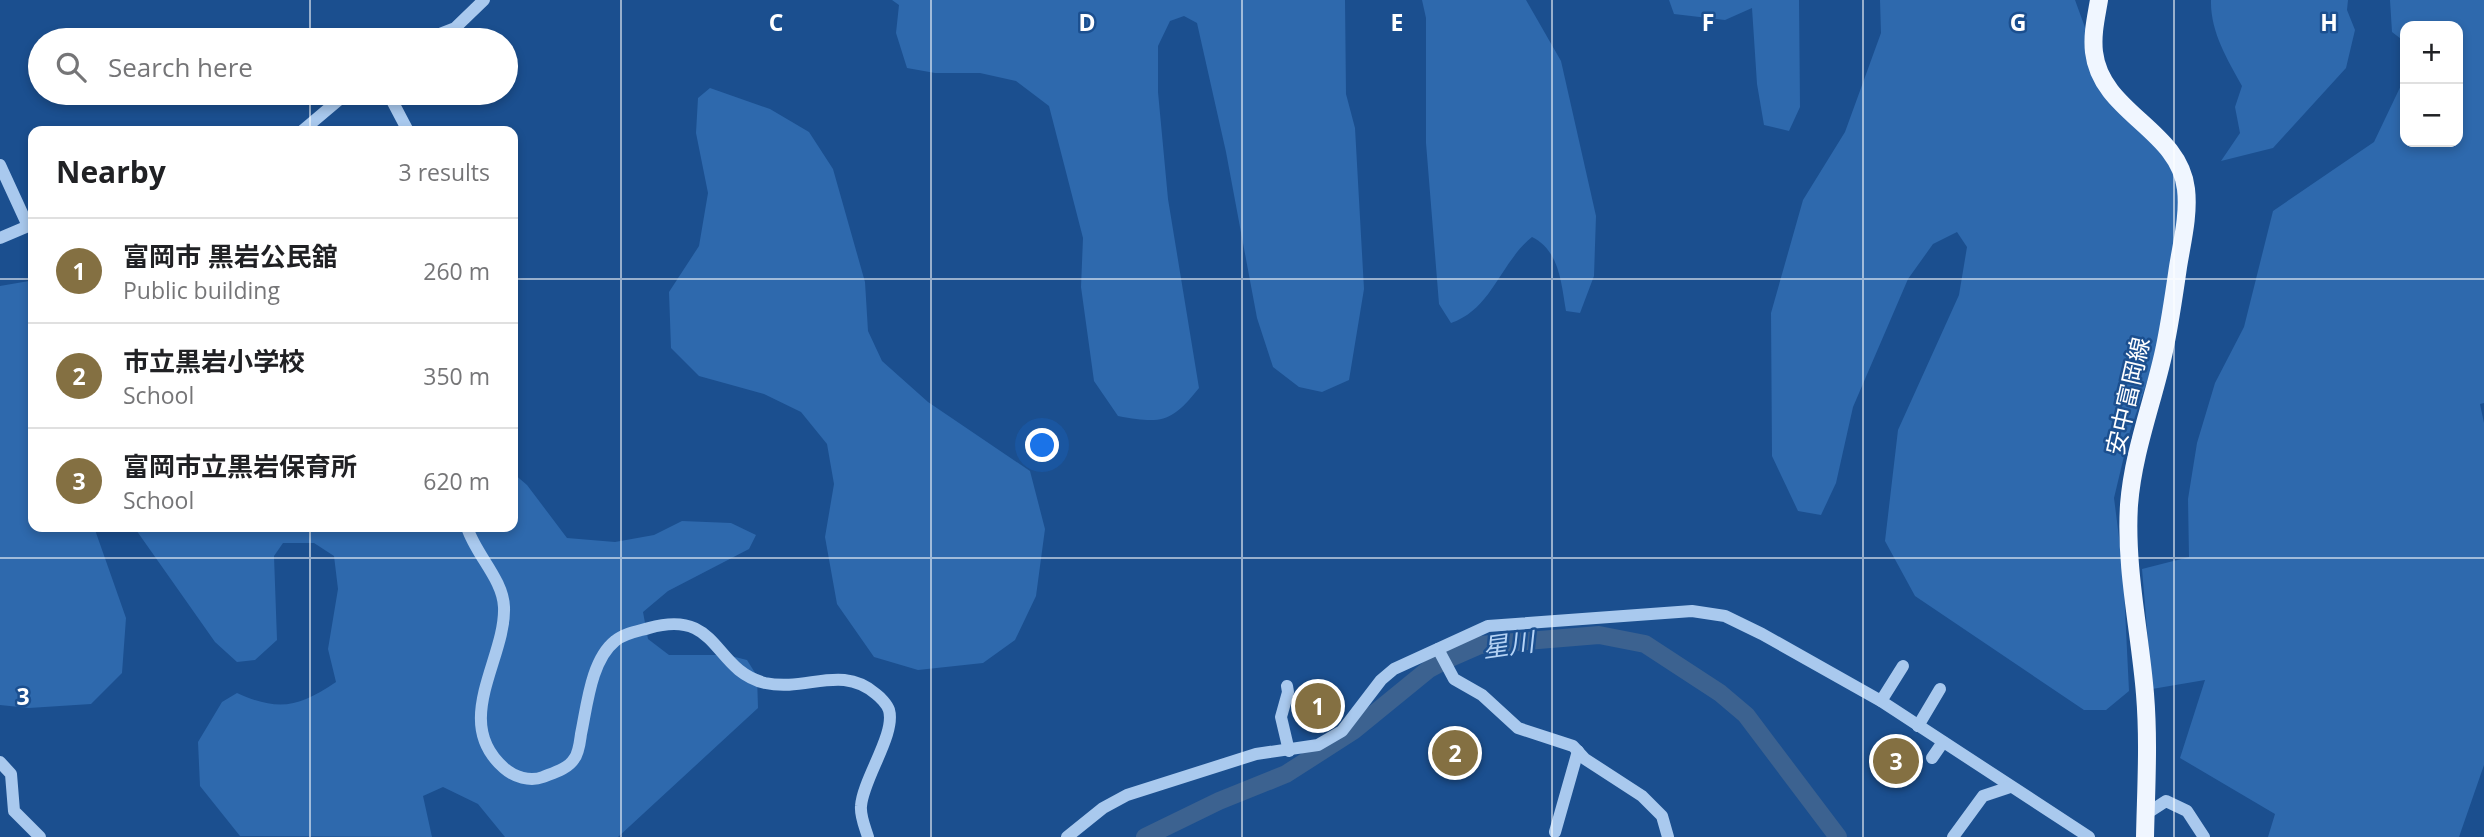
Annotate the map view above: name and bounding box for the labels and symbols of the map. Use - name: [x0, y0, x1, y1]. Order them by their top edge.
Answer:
- text: C: [769, 6, 783, 38]
- text: D: [1078, 6, 1096, 38]
- text: E: [1391, 6, 1403, 38]
- text: F: [1702, 6, 1714, 38]
- text: G: [2010, 6, 2026, 38]
- text: H: [2320, 6, 2338, 38]
- street label: 安中富岡線: [2097, 334, 2157, 458]
- your location: [1025, 428, 1059, 462]
- water label: 星川: [1480, 622, 1539, 665]
- text: 3: [16, 680, 30, 712]
- pin: 1: [1295, 680, 1341, 732]
- pin: 2: [1432, 727, 1478, 779]
- pin: 3: [1873, 735, 1919, 787]

